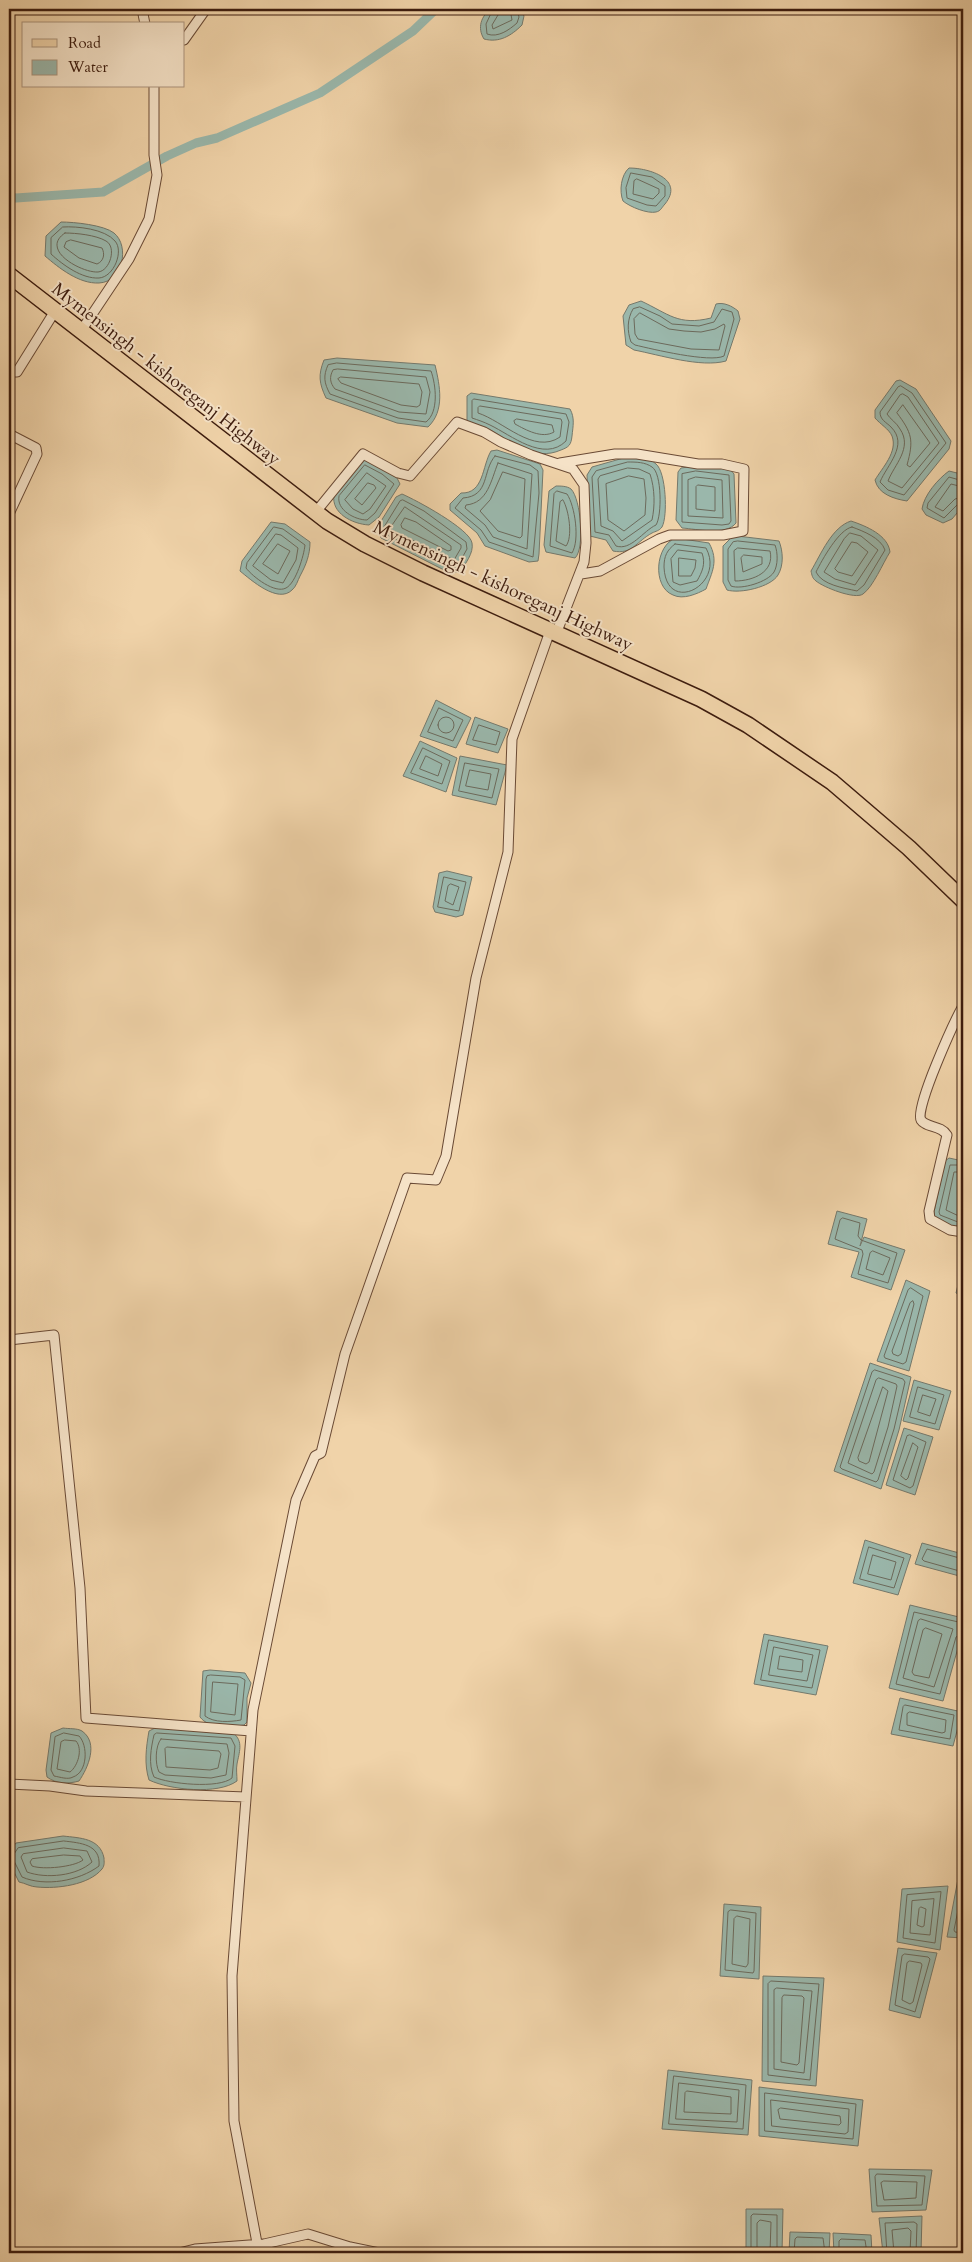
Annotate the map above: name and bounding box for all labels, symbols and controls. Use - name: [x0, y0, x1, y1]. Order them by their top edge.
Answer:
- legend: [22, 22, 185, 88]
- text: Road: [68, 33, 101, 53]
- text: Water: [67, 57, 109, 77]
- street label: Mymensingh - kishoreganj Highway: [46, 277, 286, 472]
- street label: Mymensingh - kishoreganj Highway: [369, 515, 637, 658]

